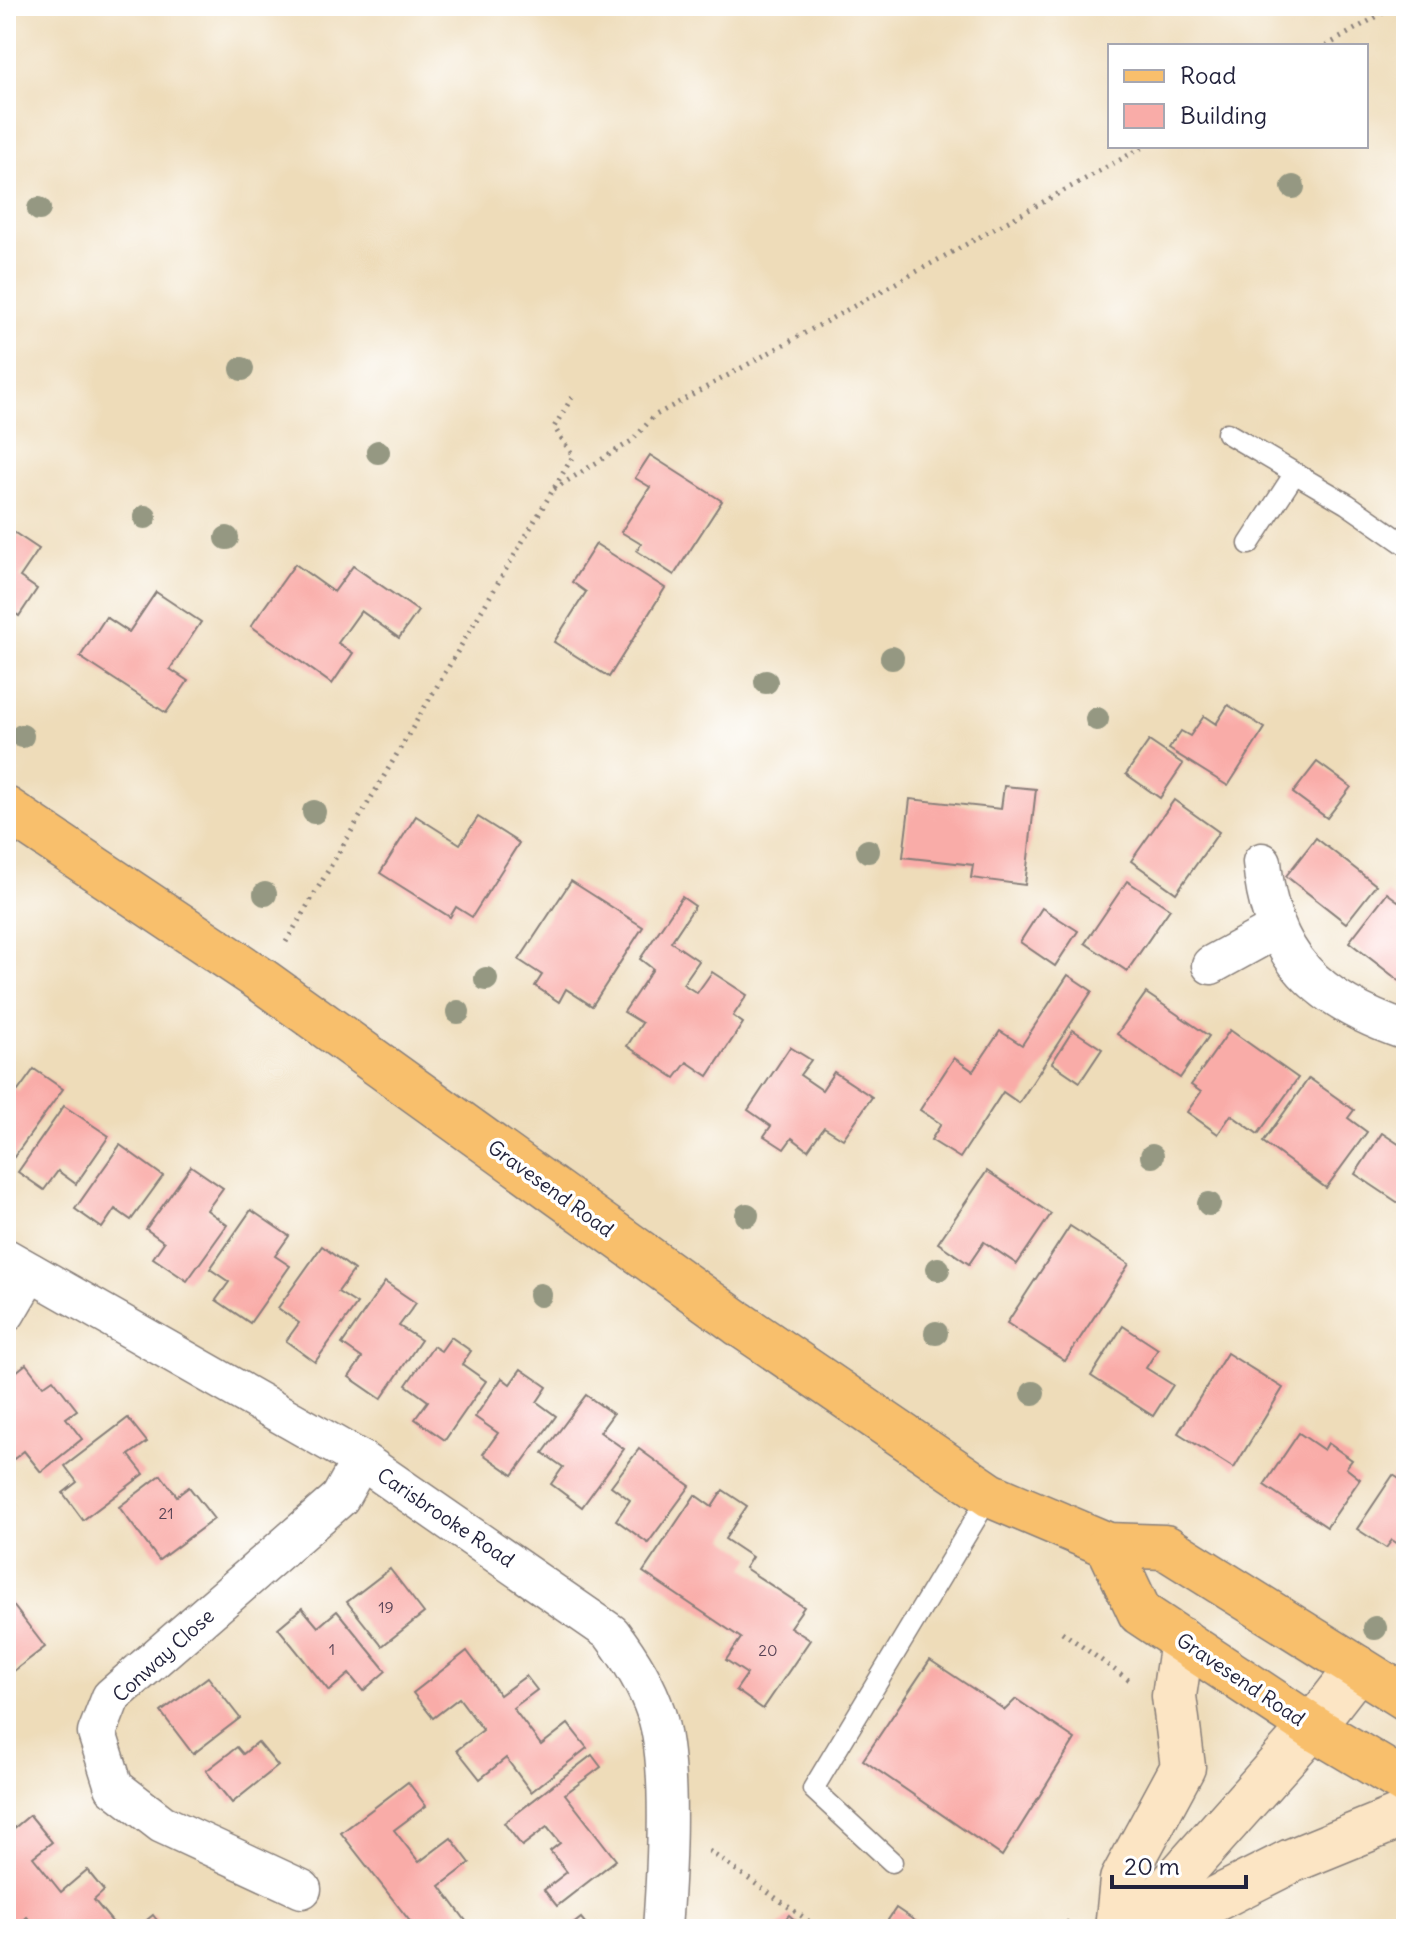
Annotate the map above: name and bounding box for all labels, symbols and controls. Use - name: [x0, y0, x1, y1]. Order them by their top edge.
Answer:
- legend: [1108, 44, 1368, 148]
- text: Road: [1180, 60, 1236, 90]
- text: Building: [1180, 100, 1267, 130]
- street label: Gravesend Road: [483, 1134, 619, 1242]
- street label: Carisbrooke Road: [373, 1462, 520, 1572]
- house number: 21: [158, 1503, 174, 1523]
- house number: 19: [378, 1597, 394, 1617]
- street label: Conway Close: [107, 1603, 219, 1707]
- street label: Gravesend Road: [1172, 1627, 1310, 1731]
- house number: 1: [329, 1639, 335, 1659]
- house number: 20: [758, 1640, 778, 1660]
- scale bar: [1112, 1839, 1246, 1889]
- text: 20 m: [1124, 1851, 1180, 1881]

